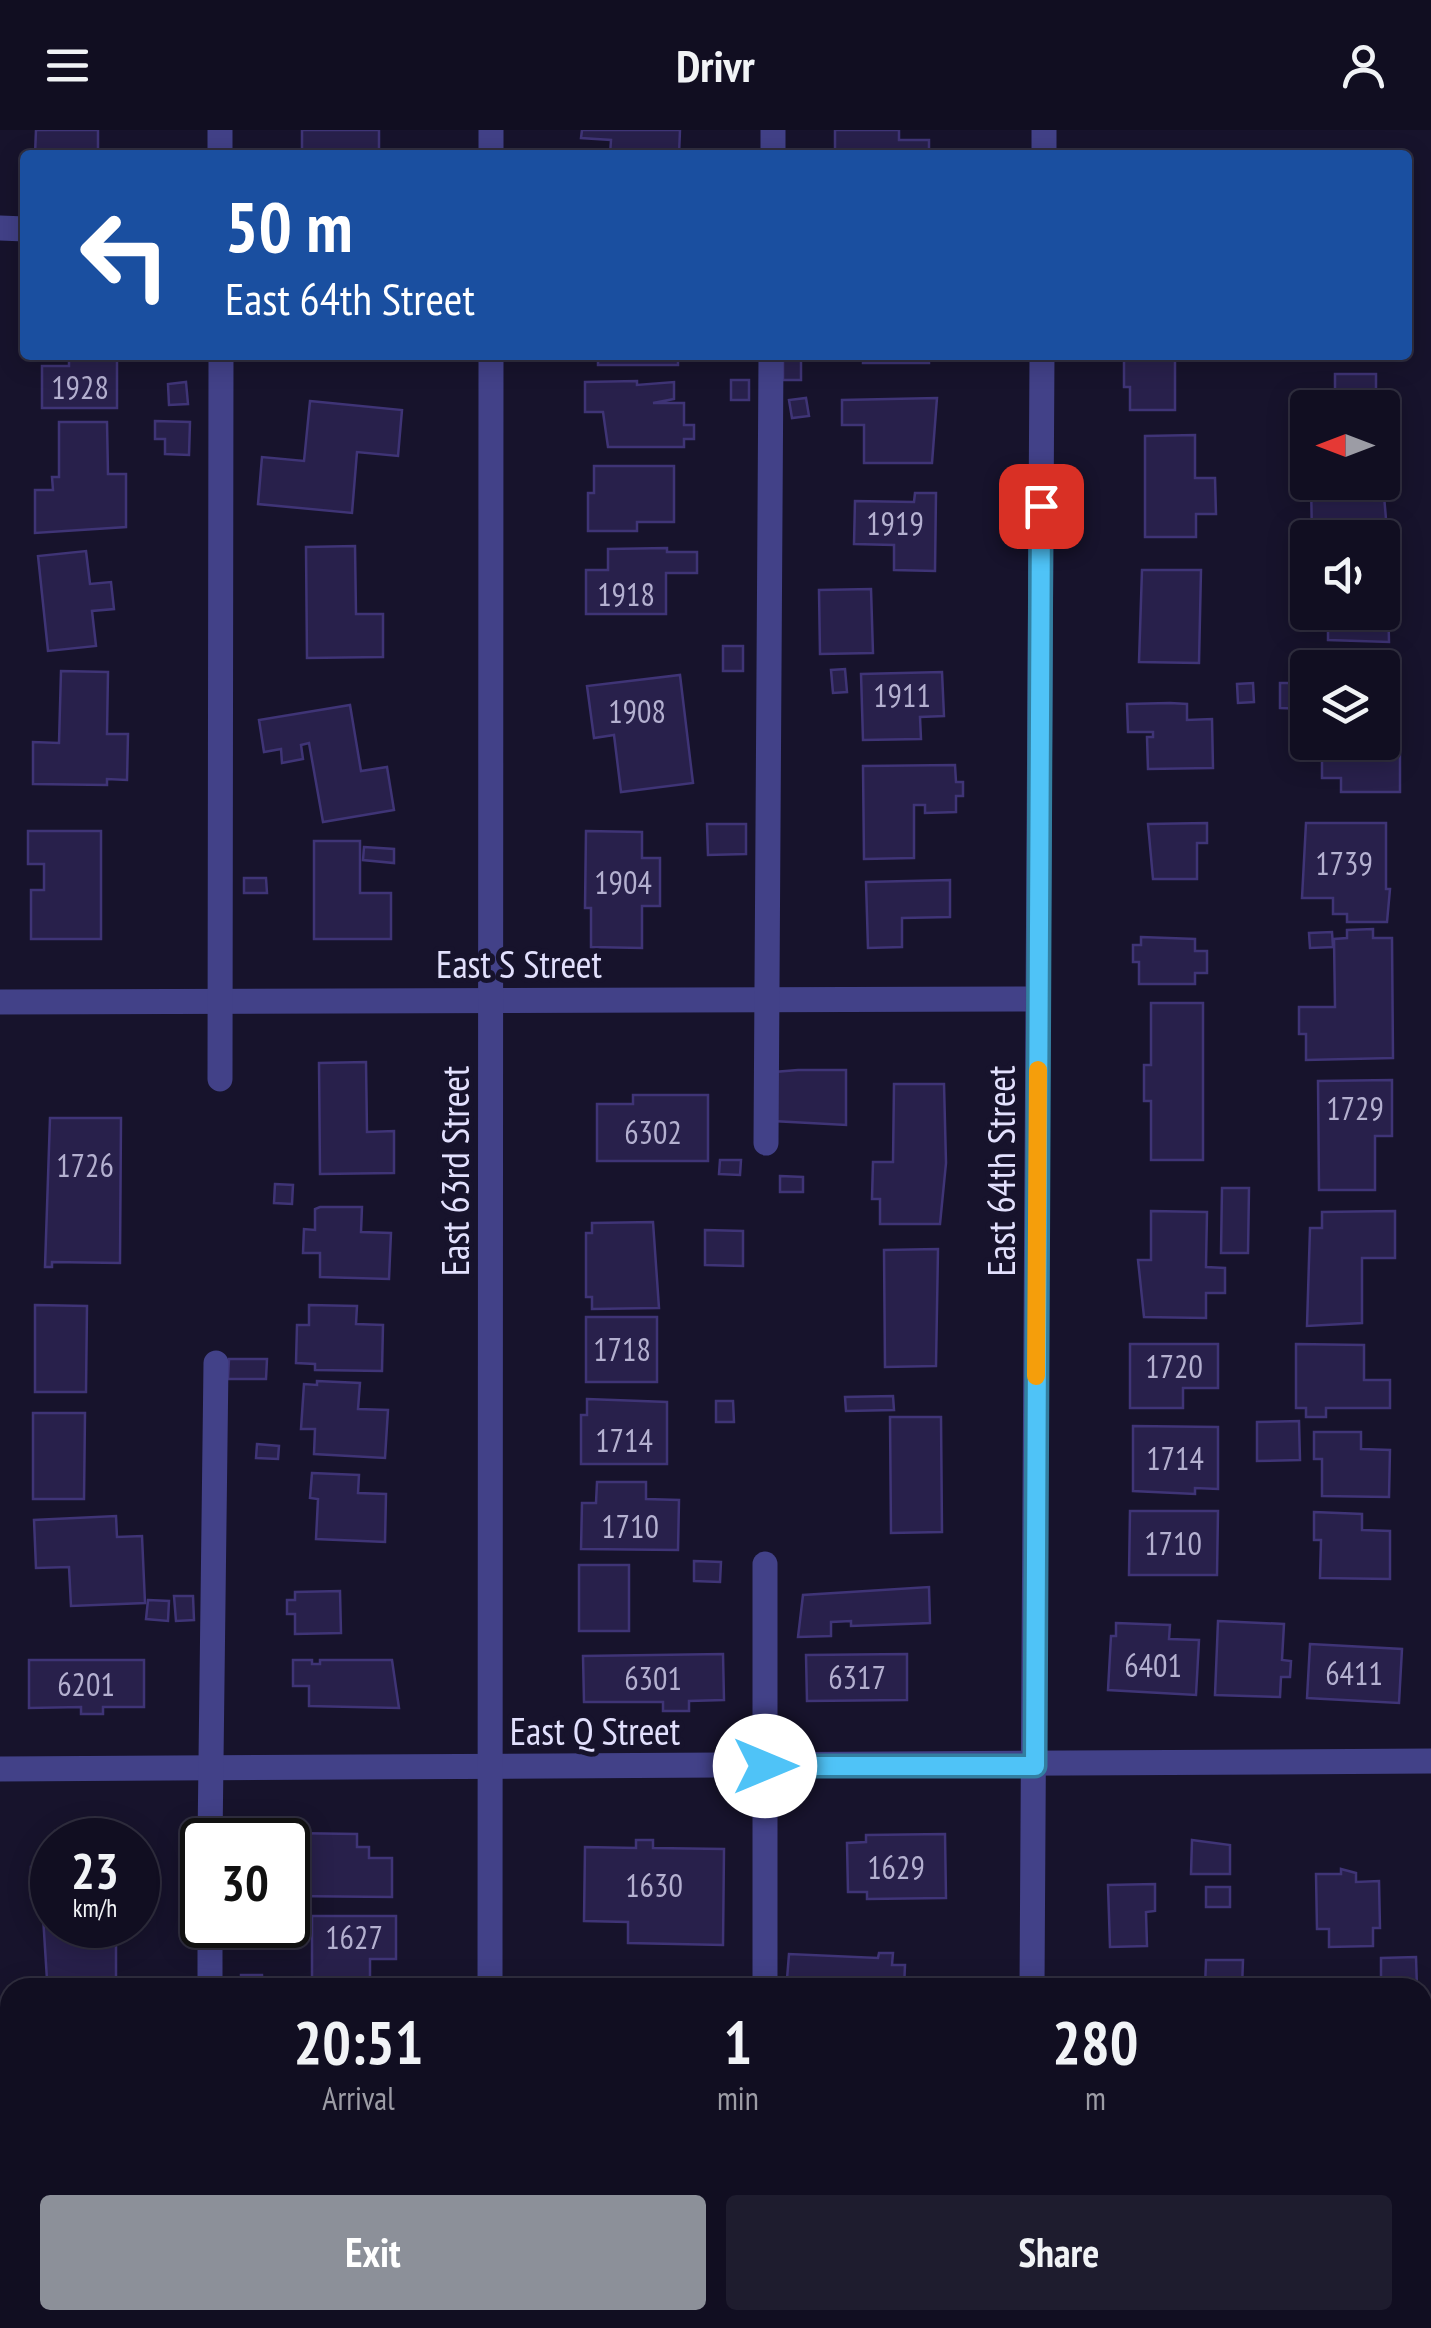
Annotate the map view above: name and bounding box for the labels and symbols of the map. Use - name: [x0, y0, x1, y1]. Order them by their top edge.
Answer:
- house number: 1928: [51, 366, 109, 408]
- north arrow: [1290, 390, 1400, 500]
- pin: [999, 464, 1084, 549]
- house number: 1919: [866, 502, 924, 544]
- house number: 1918: [597, 573, 655, 615]
- house number: 1911: [873, 674, 931, 716]
- house number: 1908: [608, 690, 666, 732]
- house number: 1739: [1315, 842, 1373, 884]
- house number: 1904: [594, 861, 652, 903]
- street label: East S Street: [436, 939, 602, 988]
- street label: East 63rd Street: [430, 1065, 479, 1276]
- street label: East 64th Street: [976, 1065, 1025, 1276]
- house number: 1729: [1326, 1087, 1384, 1129]
- house number: 6302: [624, 1111, 682, 1153]
- house number: 1726: [56, 1144, 114, 1186]
- house number: 1718: [593, 1328, 651, 1370]
- house number: 1720: [1145, 1345, 1203, 1387]
- house number: 1714: [595, 1419, 653, 1461]
- house number: 1714: [1146, 1437, 1204, 1479]
- house number: 1710: [601, 1505, 659, 1547]
- house number: 1710: [1144, 1522, 1202, 1564]
- house number: 6401: [1124, 1644, 1182, 1686]
- house number: 6411: [1325, 1652, 1383, 1694]
- house number: 6317: [828, 1656, 886, 1698]
- house number: 6301: [624, 1657, 682, 1699]
- house number: 6201: [57, 1663, 115, 1705]
- street label: East Q Street: [510, 1706, 681, 1755]
- position arrow: [713, 1714, 817, 1818]
- speed limit sign: 30: [180, 1818, 310, 1948]
- house number: 1629: [867, 1846, 925, 1888]
- house number: 1630: [625, 1864, 683, 1906]
- house number: 1627: [325, 1916, 383, 1958]

